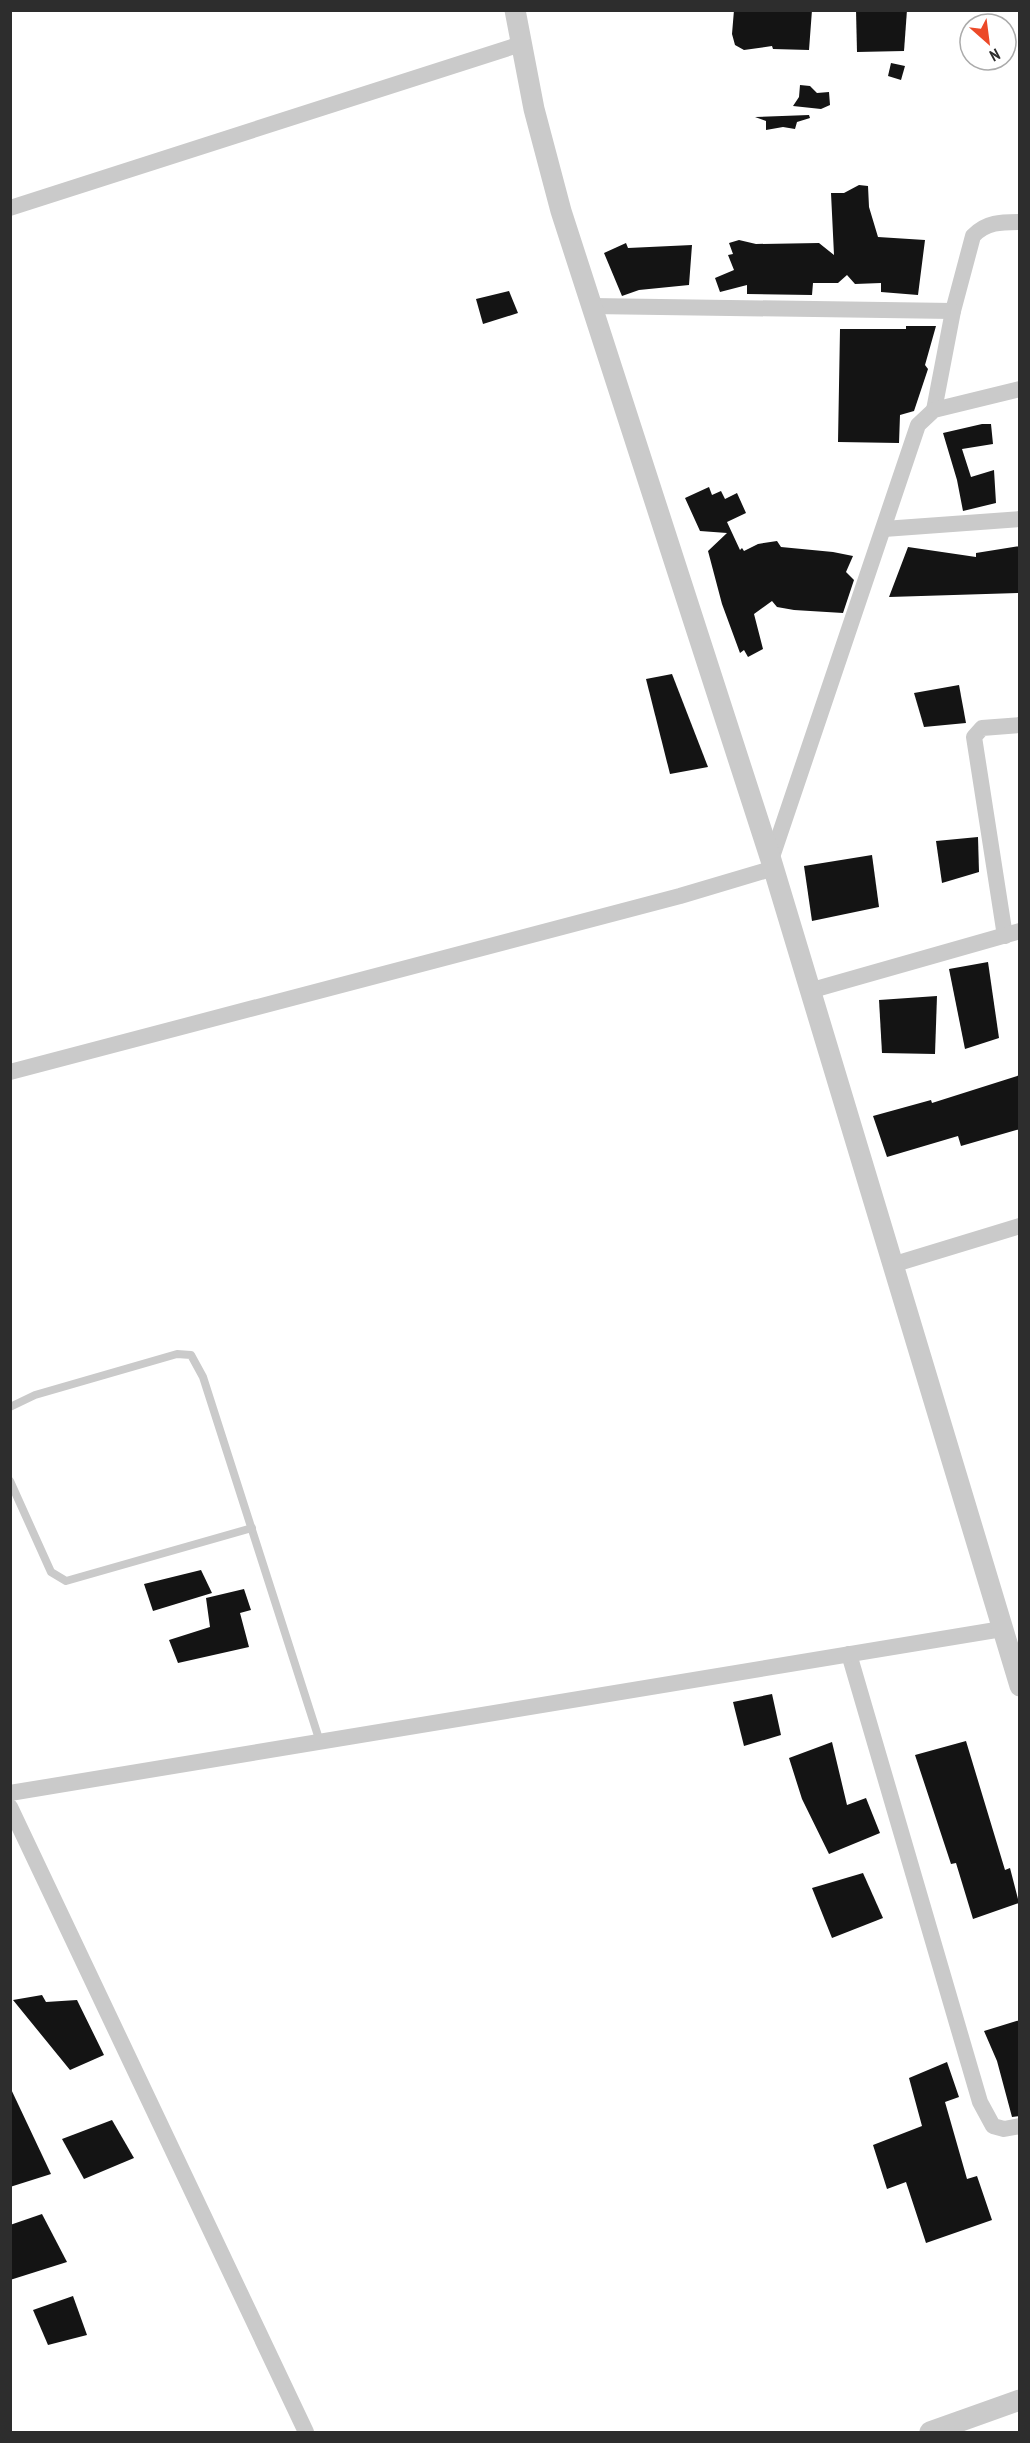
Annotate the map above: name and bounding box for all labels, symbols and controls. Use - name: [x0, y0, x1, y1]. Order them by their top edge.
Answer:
- north arrow: [958, 12, 1018, 72]
- text: N: [987, 44, 1004, 66]

